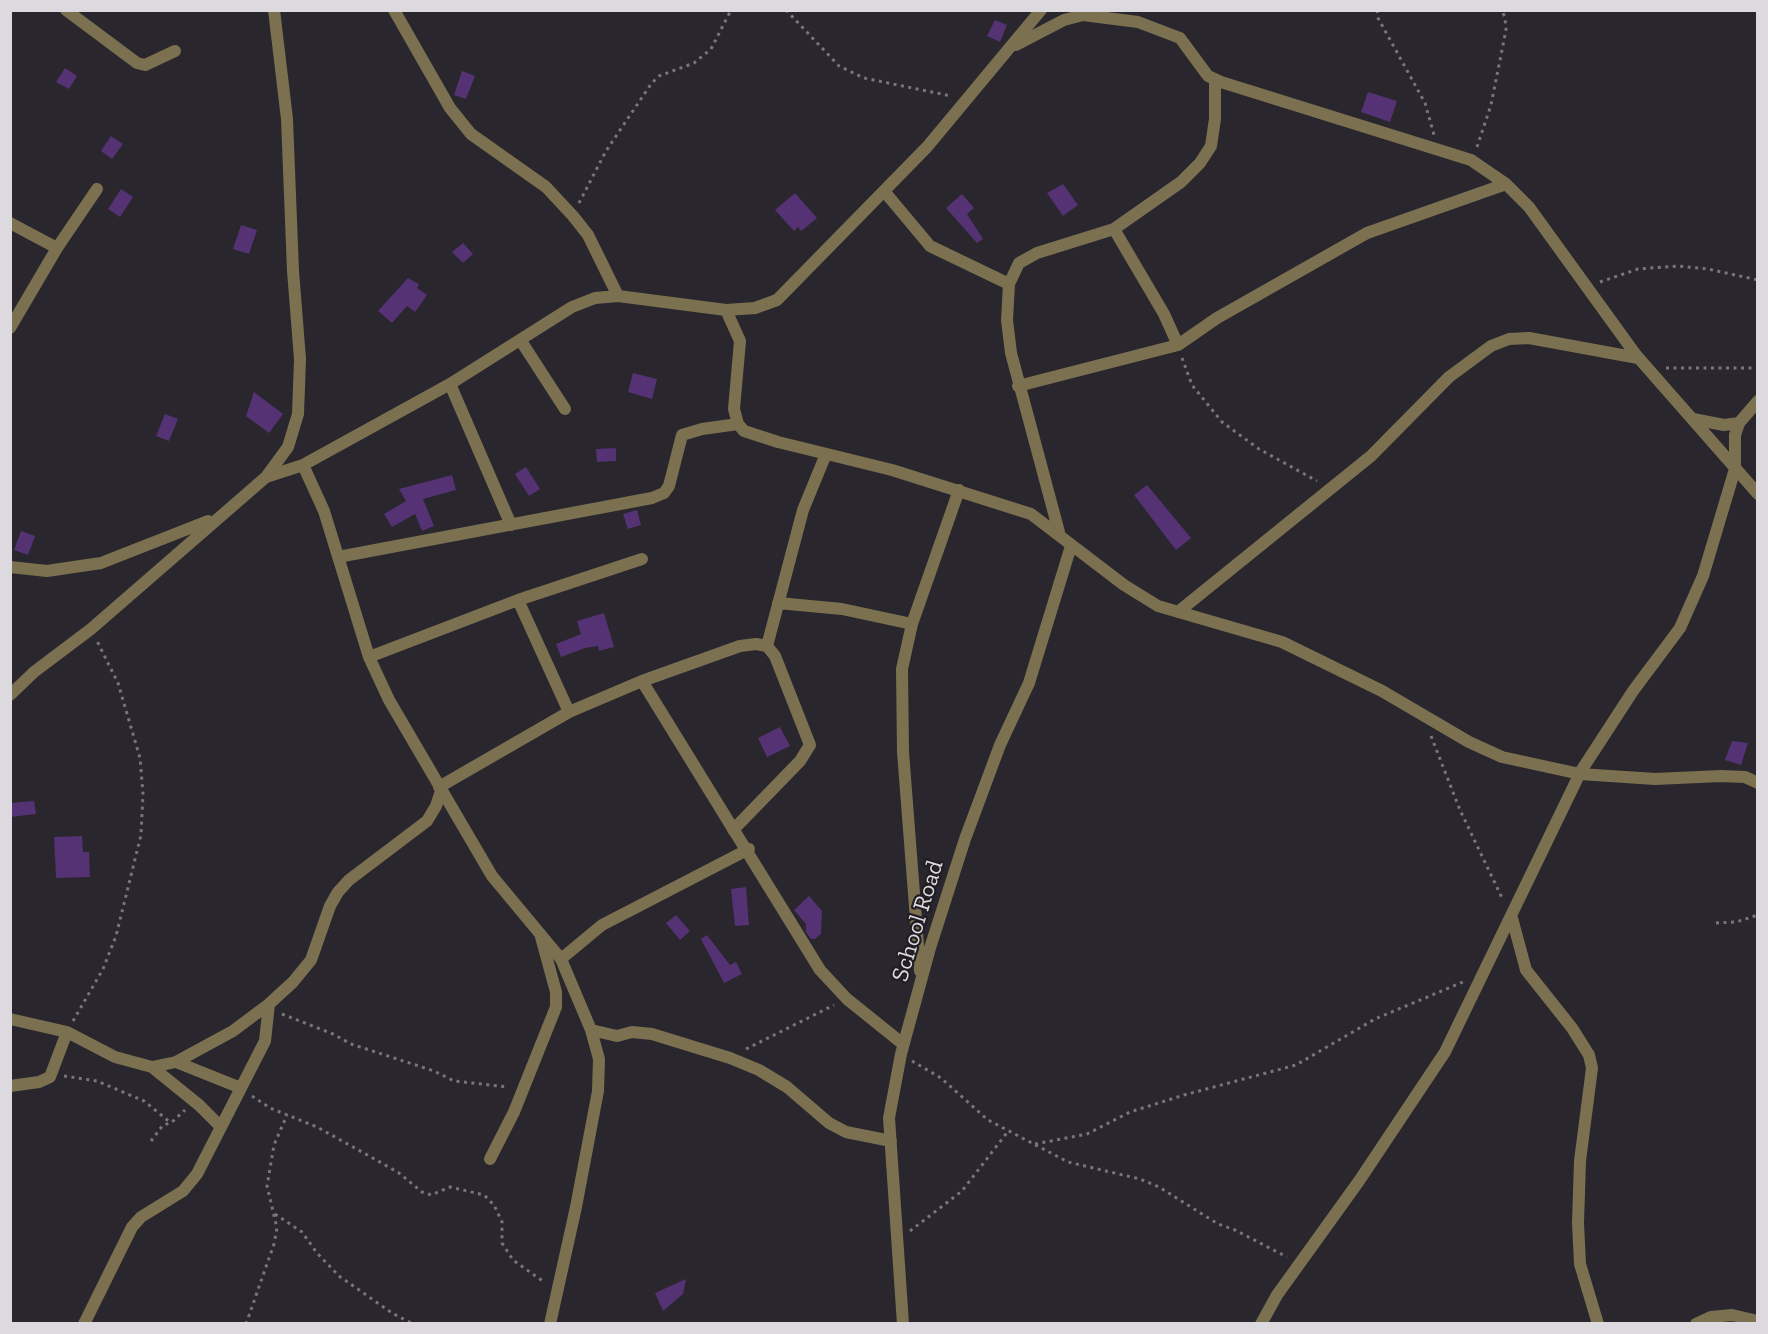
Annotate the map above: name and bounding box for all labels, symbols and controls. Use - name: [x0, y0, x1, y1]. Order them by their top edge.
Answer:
- street label: School Road: [886, 857, 950, 985]

